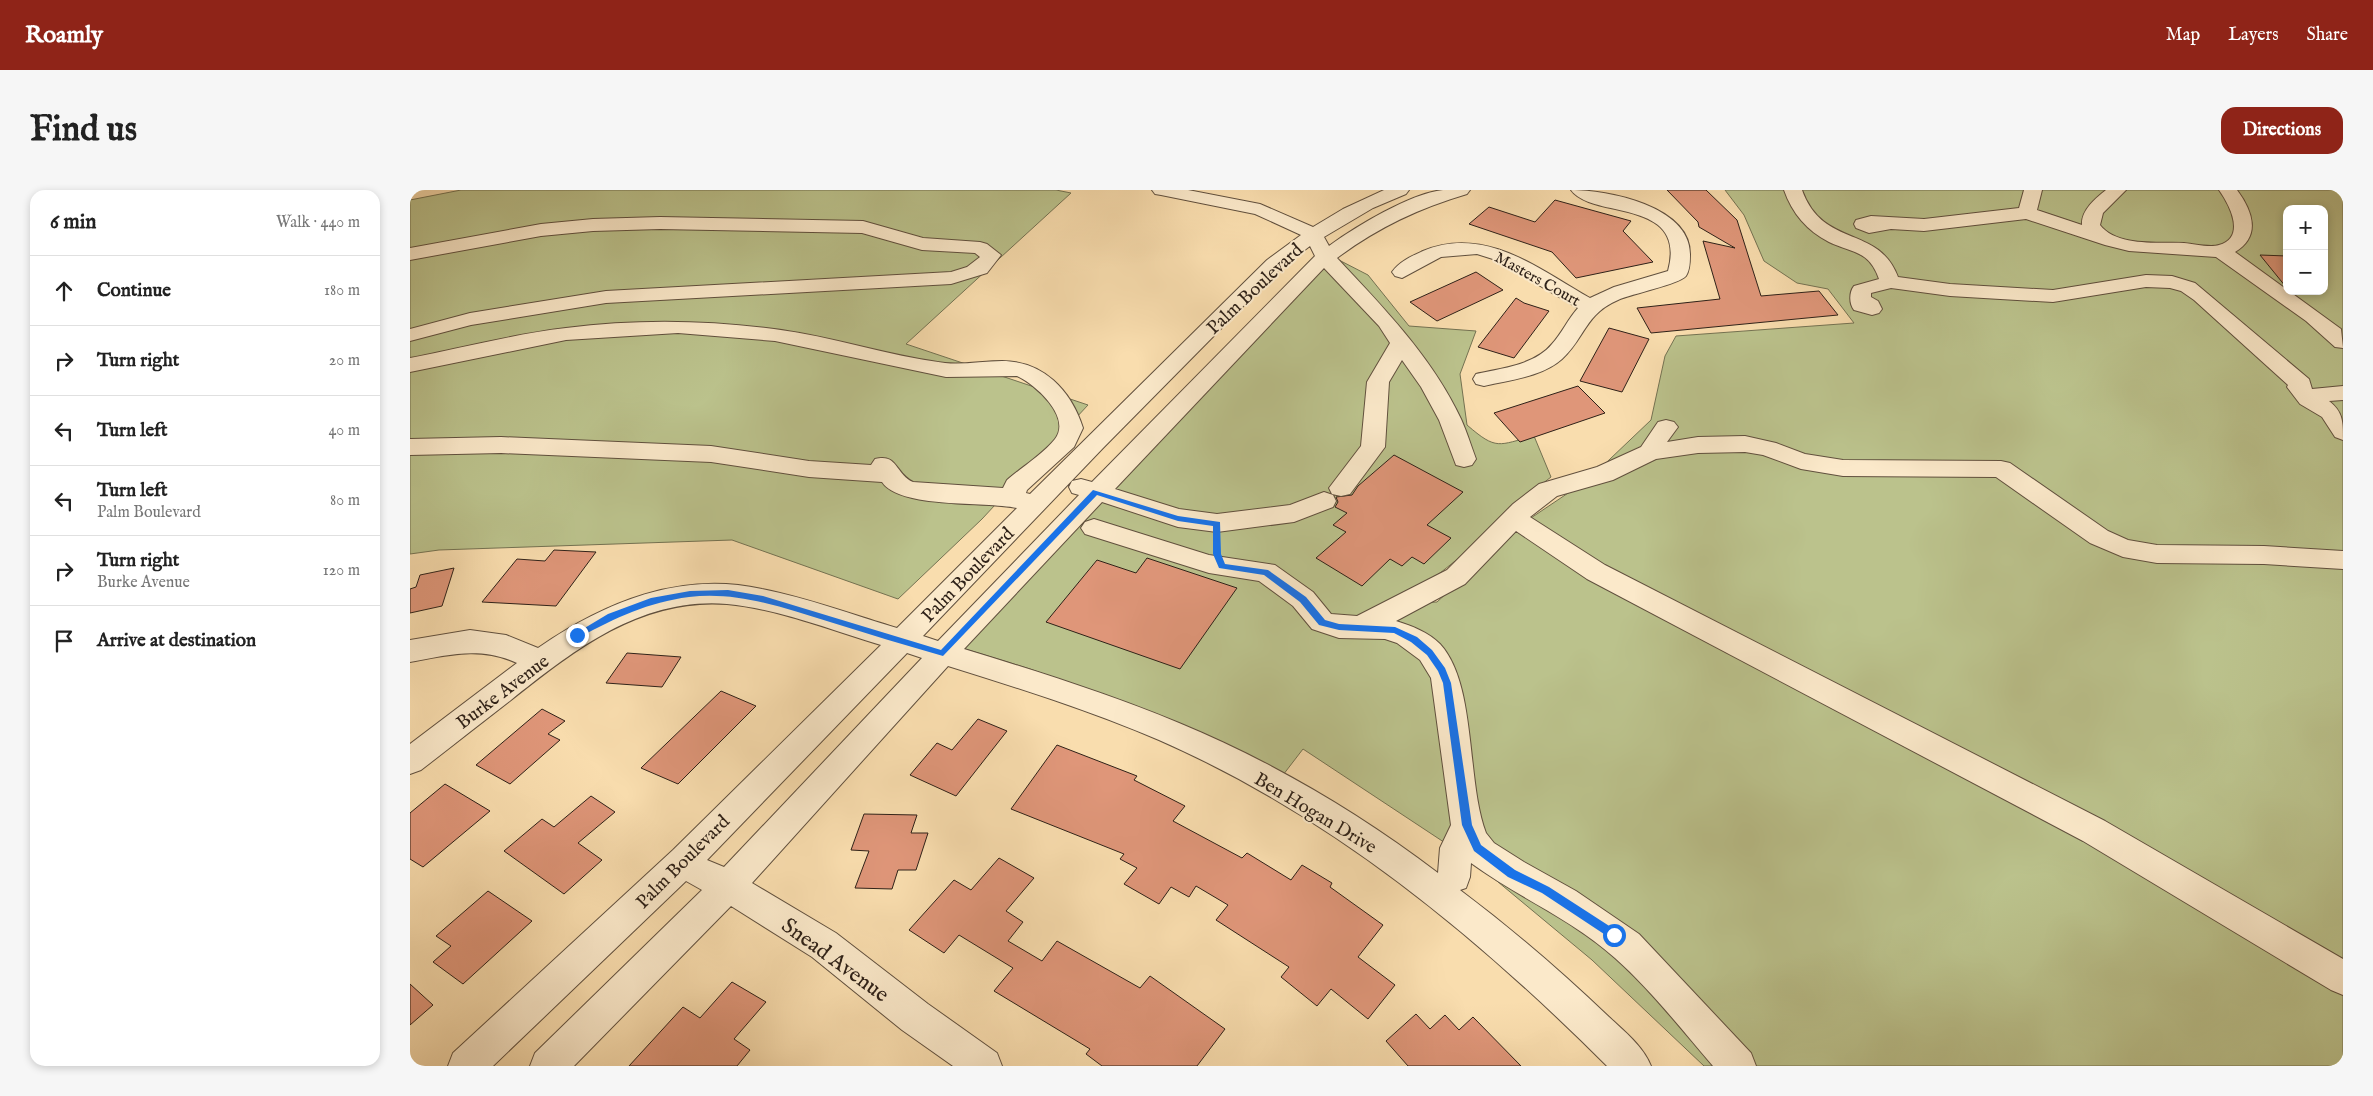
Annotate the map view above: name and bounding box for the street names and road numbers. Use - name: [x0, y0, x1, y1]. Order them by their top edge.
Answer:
- street label: Palm Boulevard: [1202, 238, 1309, 340]
- street label: Masters Court: [1491, 248, 1584, 312]
- street label: Palm Boulevard: [917, 522, 1020, 628]
- street label: Burke Avenue: [452, 650, 555, 735]
- street label: Ben Hogan Drive: [1249, 768, 1381, 860]
- street label: Palm Boulevard: [631, 810, 736, 914]
- street label: Snead Avenue: [775, 912, 894, 1009]

